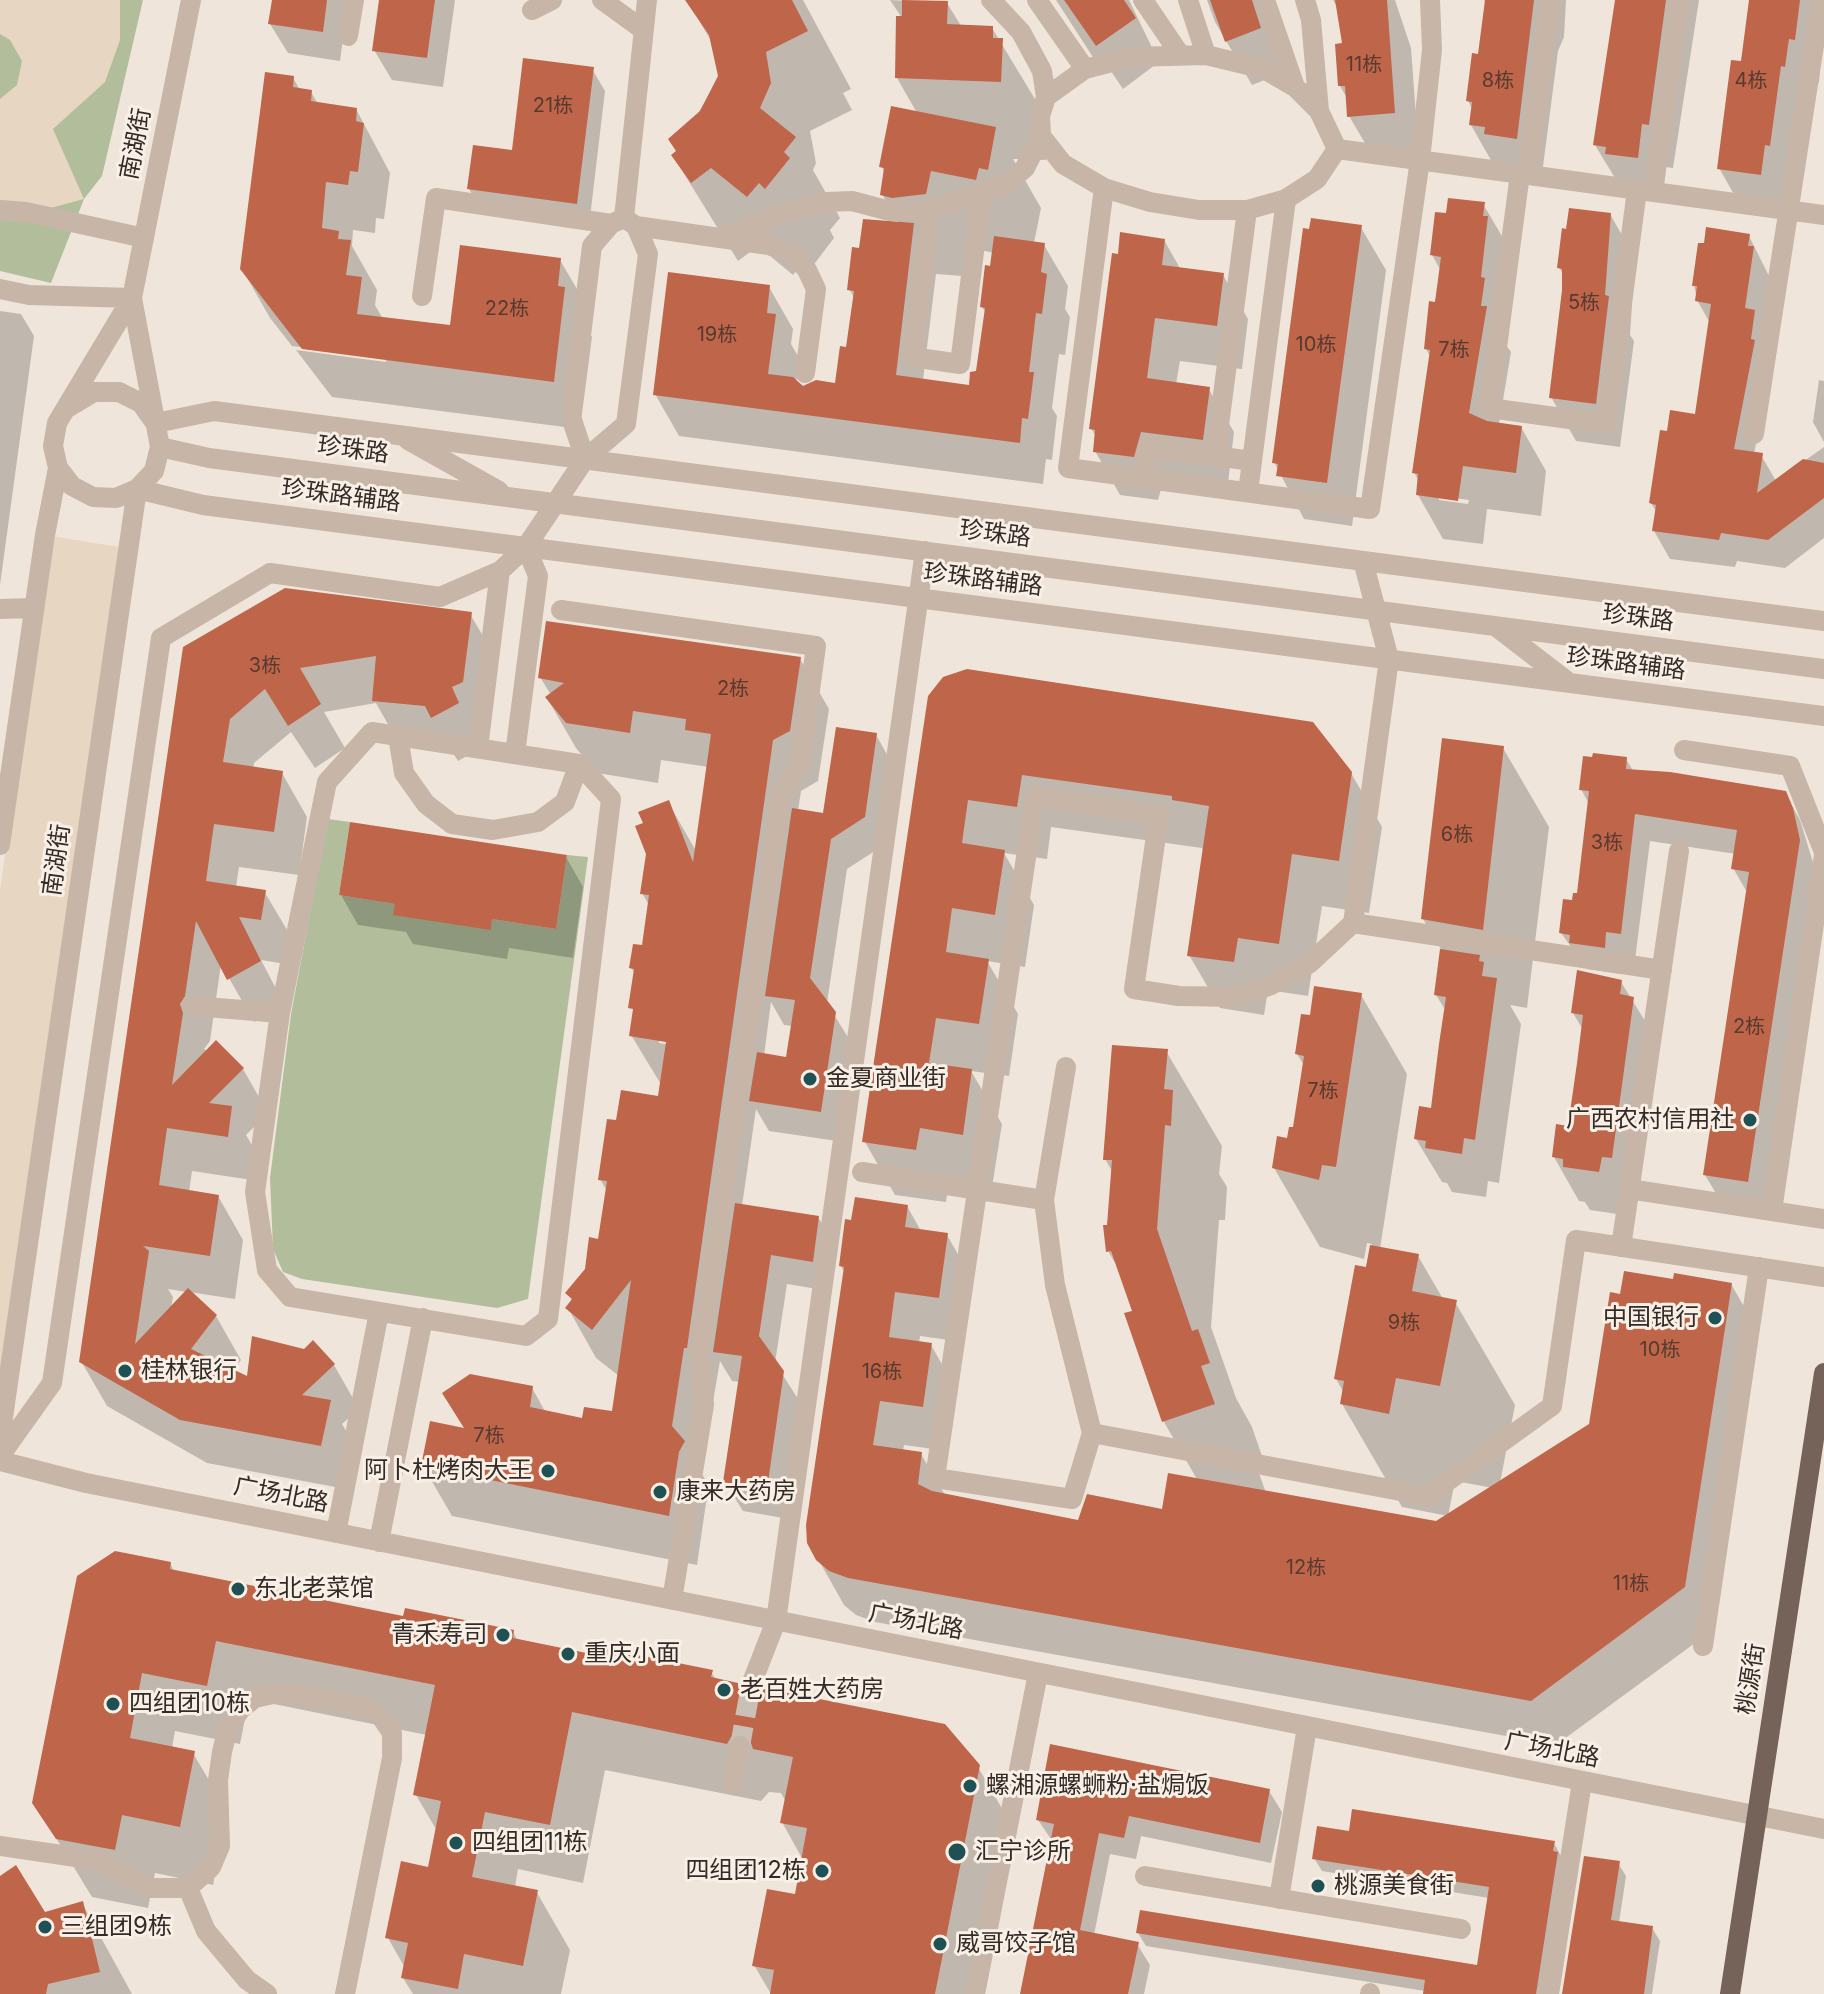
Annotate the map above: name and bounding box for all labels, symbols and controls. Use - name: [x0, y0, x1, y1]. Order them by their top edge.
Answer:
- house number: 11栋: [1346, 53, 1382, 77]
- house number: 8栋: [1482, 69, 1514, 93]
- house number: 4栋: [1735, 69, 1767, 93]
- house number: 21栋: [533, 94, 573, 118]
- street label: 南湖街: [115, 106, 157, 182]
- house number: 5栋: [1568, 291, 1600, 315]
- house number: 22栋: [485, 297, 529, 321]
- house number: 19栋: [697, 323, 737, 347]
- house number: 10栋: [1296, 333, 1336, 357]
- house number: 7栋: [1438, 338, 1470, 362]
- street label: 珍珠路: [316, 431, 390, 469]
- street label: 珍珠路辅路: [280, 474, 402, 518]
- street label: 珍珠路: [958, 515, 1032, 553]
- street label: 珍珠路辅路: [922, 558, 1044, 602]
- street label: 珍珠路: [1601, 599, 1675, 637]
- street label: 珍珠路辅路: [1565, 642, 1687, 686]
- house number: 3栋: [249, 654, 281, 678]
- house number: 2栋: [717, 677, 749, 701]
- street label: 南湖街: [38, 822, 76, 898]
- house number: 6栋: [1441, 823, 1473, 847]
- house number: 3栋: [1591, 831, 1623, 855]
- house number: 2栋: [1733, 1015, 1765, 1039]
- place label: 金夏商业街: [826, 1065, 946, 1093]
- marker: 金夏商业街: [801, 1070, 819, 1088]
- house number: 7栋: [1307, 1079, 1339, 1103]
- place label: 广西农村信用社: [1566, 1106, 1734, 1134]
- marker: 广西农村信用社: [1741, 1111, 1759, 1129]
- place label: 中国银行: [1603, 1304, 1699, 1332]
- marker: 中国银行: [1706, 1309, 1724, 1327]
- house number: 9栋: [1388, 1311, 1420, 1335]
- house number: 10栋: [1640, 1338, 1680, 1362]
- place label: 桂林银行: [141, 1357, 237, 1385]
- house number: 16栋: [862, 1360, 902, 1384]
- marker: 桂林银行: [116, 1362, 134, 1380]
- house number: 7栋: [473, 1424, 505, 1448]
- place label: 阿卜杜烤肉大王: [364, 1457, 532, 1485]
- marker: 阿卜杜烤肉大王: [539, 1462, 557, 1480]
- street label: 广场北路: [231, 1472, 331, 1518]
- place label: 康来大药房: [676, 1478, 796, 1506]
- marker: 康来大药房: [651, 1483, 669, 1501]
- house number: 12栋: [1286, 1556, 1326, 1580]
- house number: 11栋: [1613, 1572, 1649, 1596]
- place label: 东北老菜馆: [254, 1575, 374, 1603]
- marker: 东北老菜馆: [229, 1580, 247, 1598]
- street label: 广场北路: [866, 1599, 966, 1645]
- place label: 青禾寿司: [391, 1621, 487, 1649]
- marker: 青禾寿司: [494, 1626, 512, 1644]
- place label: 重庆小面: [584, 1640, 680, 1668]
- street label: 桃源街: [1731, 1641, 1771, 1717]
- marker: 重庆小面: [559, 1645, 577, 1663]
- place label: 老百姓大药房: [740, 1676, 884, 1704]
- marker: 老百姓大药房: [715, 1681, 733, 1699]
- place label: 四组团10栋: [129, 1690, 250, 1718]
- marker: 四组团10栋: [104, 1695, 122, 1713]
- street label: 广场北路: [1502, 1727, 1602, 1773]
- place label: 螺湘源螺蛳粉·盐焗饭: [986, 1772, 1209, 1800]
- marker: 螺湘源螺蛳粉·盐焗饭: [961, 1777, 979, 1795]
- place label: 四组团11栋: [472, 1829, 588, 1857]
- marker: 四组团11栋: [447, 1834, 465, 1852]
- place label: 汇宁诊所: [975, 1838, 1071, 1866]
- marker: 汇宁诊所: [946, 1841, 968, 1863]
- place label: 四组团12栋: [686, 1857, 806, 1885]
- marker: 四组团12栋: [813, 1862, 831, 1880]
- place label: 桃源美食街: [1334, 1872, 1454, 1900]
- marker: 桃源美食街: [1309, 1877, 1327, 1895]
- place label: 三组团9栋: [61, 1913, 172, 1941]
- marker: 三组团9栋: [36, 1918, 54, 1936]
- place label: 威哥饺子馆: [956, 1930, 1076, 1958]
- marker: 威哥饺子馆: [931, 1935, 949, 1953]

